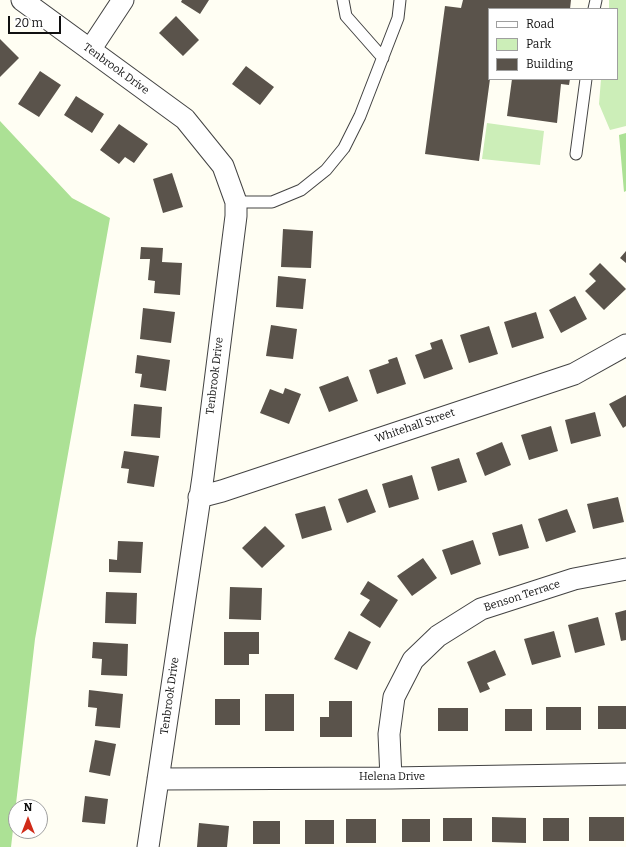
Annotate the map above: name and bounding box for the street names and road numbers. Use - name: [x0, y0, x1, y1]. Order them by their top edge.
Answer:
- street label: Tenbrook Drive: [81, 41, 151, 97]
- street label: Tenbrook Drive: [204, 336, 226, 416]
- street label: Whitehall Street: [373, 406, 457, 446]
- street label: Benson Terrace: [482, 577, 562, 615]
- street label: Tenbrook Drive: [158, 656, 182, 736]
- street label: Helena Drive: [359, 770, 425, 784]

